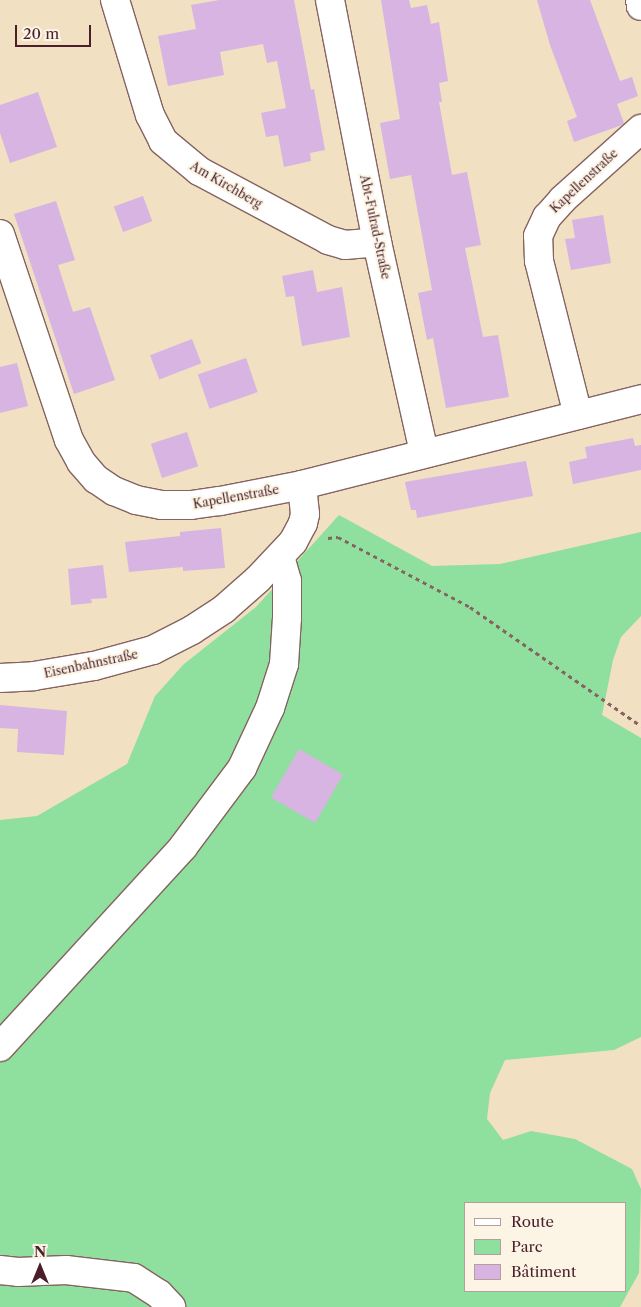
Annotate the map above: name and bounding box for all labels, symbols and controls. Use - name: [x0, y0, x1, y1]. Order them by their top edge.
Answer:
- scale bar: [18, 15, 94, 47]
- text: 20 m: [23, 24, 59, 43]
- street label: Kapellenstraße: [547, 146, 621, 216]
- street label: Am Kirchberg: [188, 159, 264, 211]
- street label: Abt-Fulrad-Straße: [357, 173, 393, 281]
- street label: Kapellenstraße: [192, 482, 280, 512]
- street label: Eisenbahnstraße: [43, 647, 139, 681]
- legend: [463, 1202, 626, 1292]
- text: Route: [511, 1212, 554, 1231]
- text: Parc: [511, 1237, 543, 1256]
- north arrow: [15, 1242, 65, 1292]
- text: N: [34, 1243, 46, 1261]
- text: Bâtiment: [511, 1262, 576, 1281]

